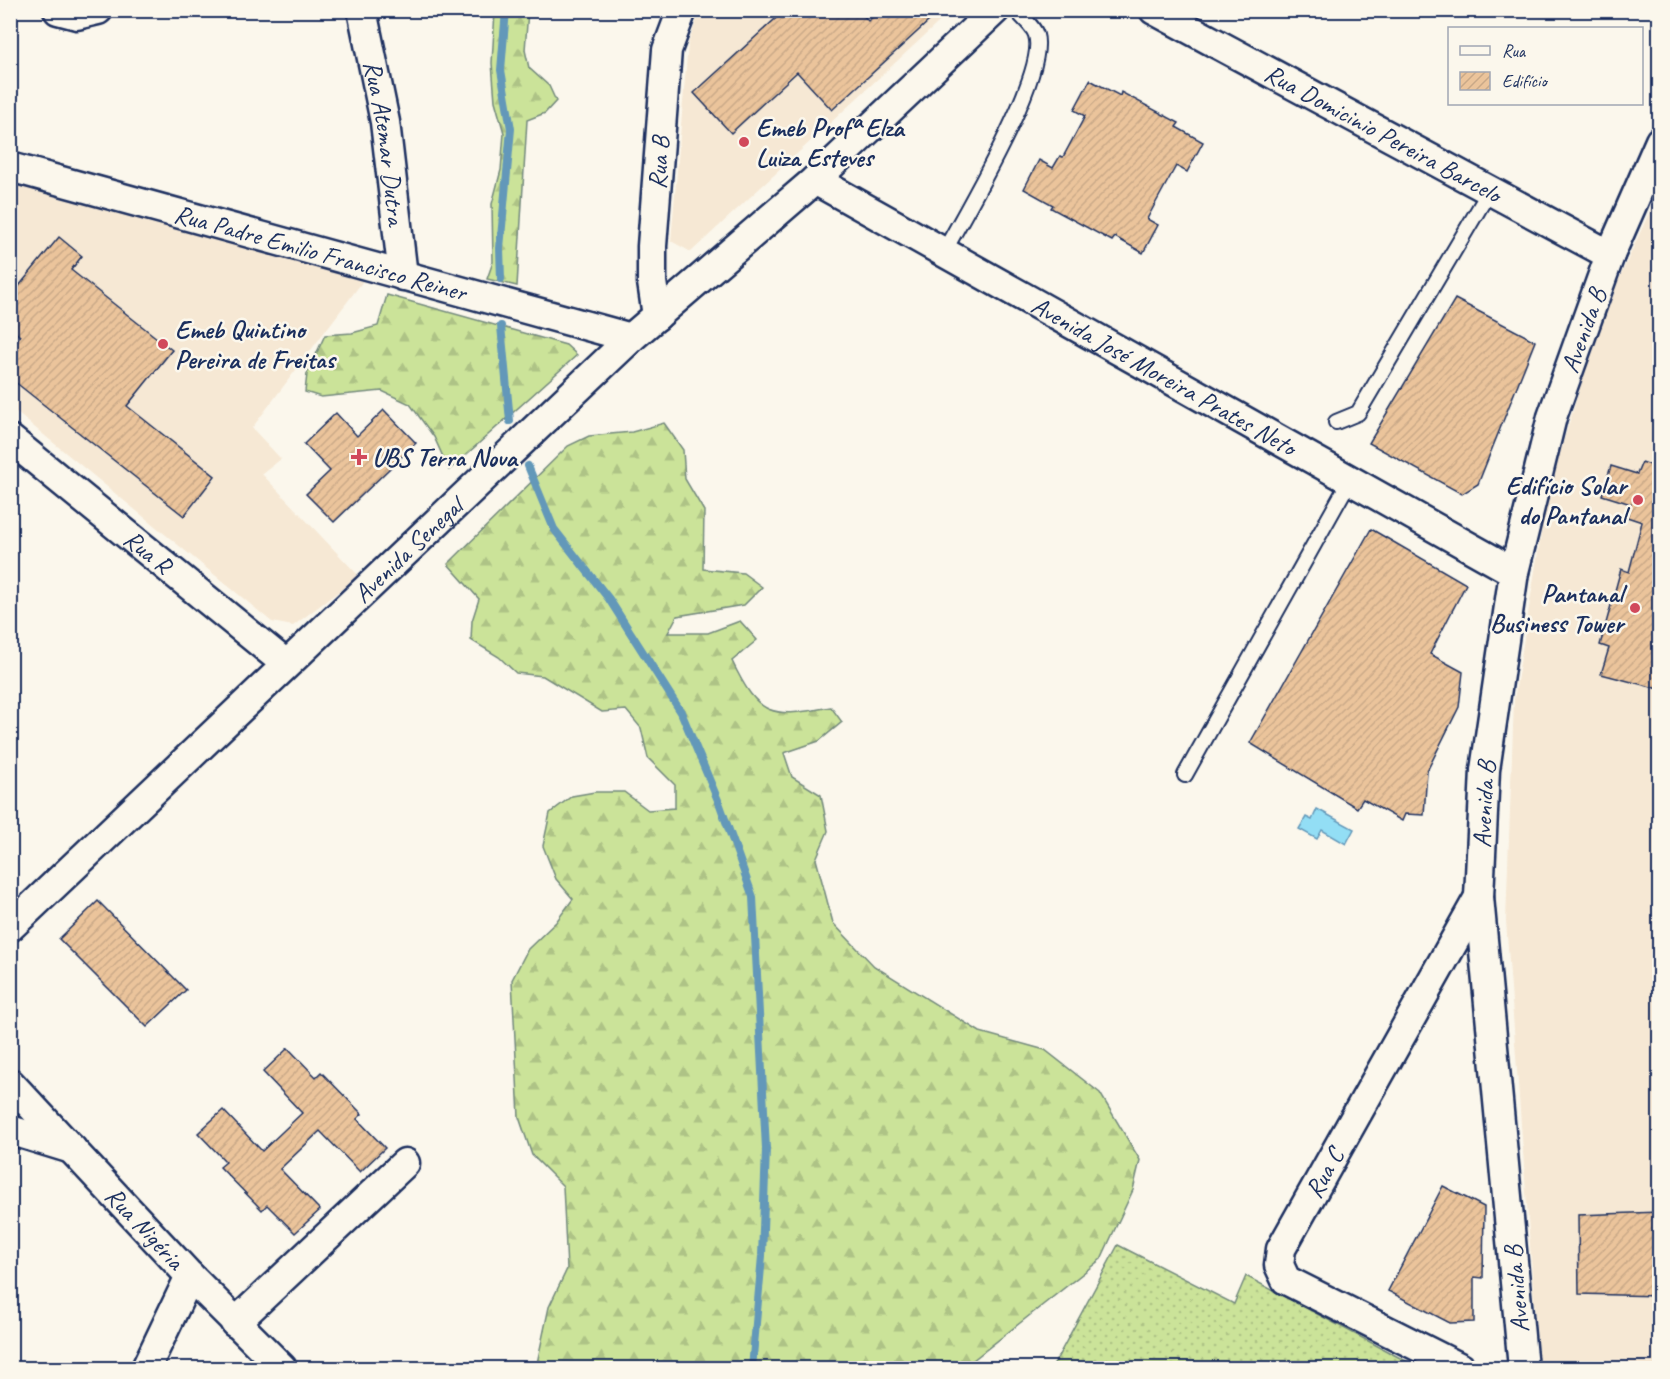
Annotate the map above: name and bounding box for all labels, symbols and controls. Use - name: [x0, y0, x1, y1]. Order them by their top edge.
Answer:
- legend: [1448, 27, 1643, 105]
- text: Rua: [1502, 40, 1527, 62]
- street label: Rua Domicinio Pereira Barcelo: [1259, 57, 1509, 212]
- street label: Rua Atemar Dutra: [356, 58, 413, 229]
- text: Edifício: [1502, 70, 1548, 92]
- place label: Emeb Profª Elza Luiza Esteves: [756, 111, 906, 174]
- street label: Rua B: [640, 133, 677, 190]
- marker: Emeb Profª Elza Luiza Esteves: [737, 135, 751, 149]
- street label: Rua Padre Emilio Francisco Reiner: [171, 197, 472, 309]
- street label: Avenida B: [1553, 282, 1614, 377]
- street label: Avenida José Moreira Prates Neto: [1026, 289, 1304, 465]
- place label: Emeb Quintino Pereira de Freitas: [175, 313, 337, 376]
- marker: Emeb Quintino Pereira de Freitas: [156, 337, 170, 351]
- place label: UBS Terra Nova: [372, 441, 519, 474]
- marker: UBS Terra Nova: [350, 448, 368, 466]
- place label: Edifício Solar do Pantanal: [1506, 469, 1630, 532]
- street label: Avenida Senegal: [346, 487, 473, 610]
- marker: Edifício Solar do Pantanal: [1631, 493, 1645, 507]
- street label: Rua R: [117, 522, 181, 583]
- place label: Pantanal Business Tower: [1490, 577, 1628, 640]
- marker: Pantanal Business Tower: [1628, 601, 1642, 615]
- street label: Avenida B: [1465, 757, 1503, 849]
- street label: Rua C: [1297, 1139, 1353, 1204]
- street label: Rua Nigéria: [98, 1180, 192, 1278]
- street label: Avenida B: [1496, 1243, 1537, 1334]

